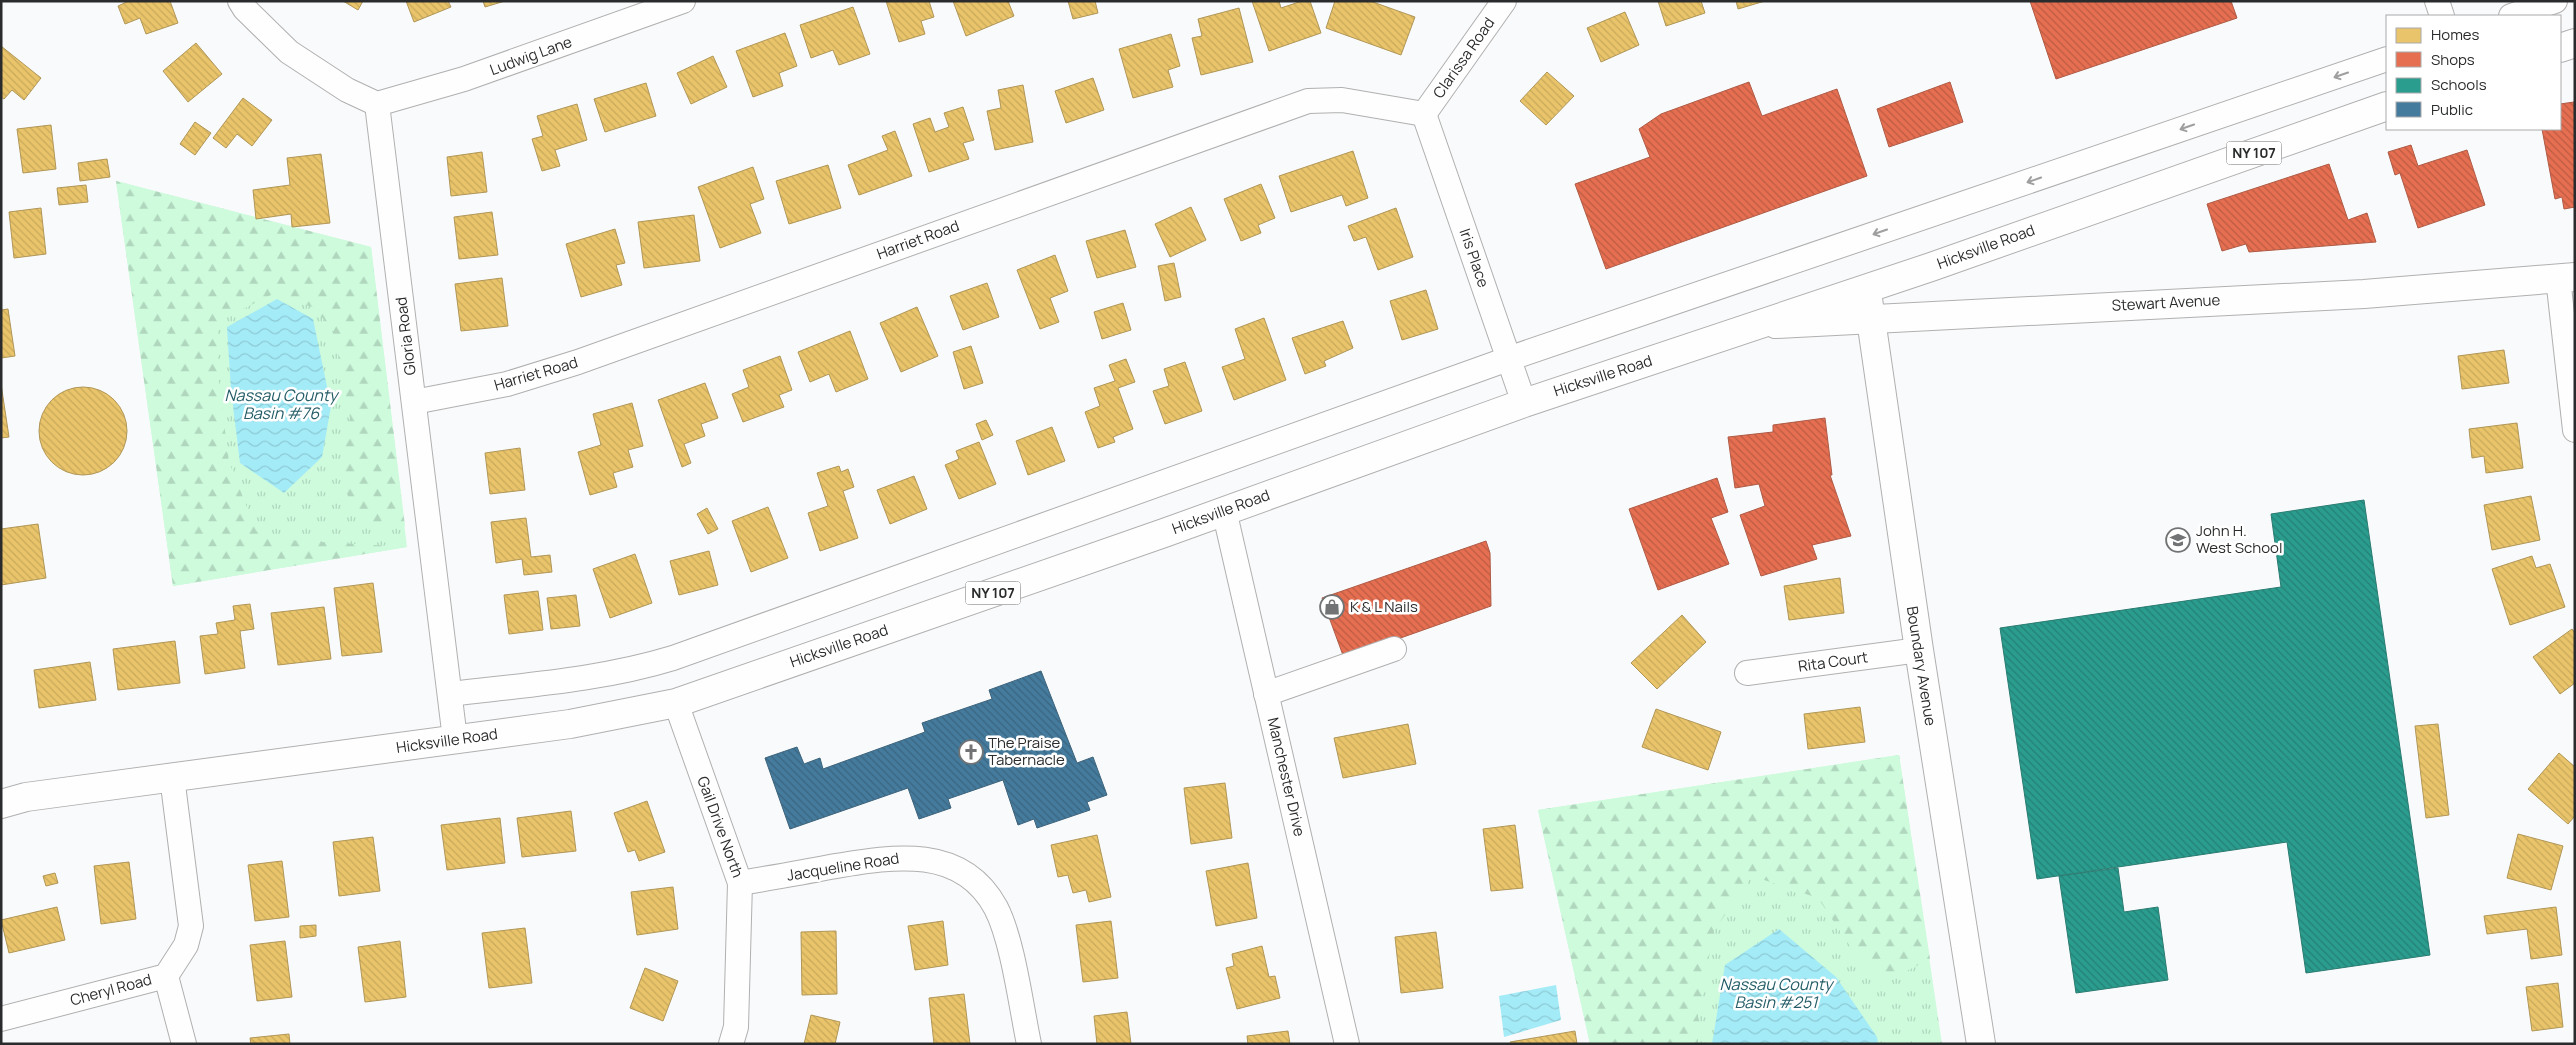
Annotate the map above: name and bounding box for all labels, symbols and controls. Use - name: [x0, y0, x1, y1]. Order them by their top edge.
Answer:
- street label: Clarissa Road: [1428, 13, 1499, 102]
- legend: [2386, 15, 2561, 130]
- text: Homes: [2431, 24, 2480, 45]
- street label: Ludwig Lane: [487, 31, 575, 80]
- text: Shops: [2431, 49, 2475, 70]
- one-way arrow: [2333, 70, 2349, 80]
- text: Schools: [2431, 74, 2487, 95]
- text: Public: [2431, 99, 2473, 120]
- one-way arrow: [2180, 123, 2196, 132]
- road number: NY 107: [2226, 142, 2282, 164]
- one-way arrow: [2026, 176, 2042, 185]
- street label: Harriet Road: [874, 215, 962, 264]
- street label: Hicksville Road: [1934, 219, 2038, 274]
- street label: Iris Place: [1455, 226, 1494, 290]
- one-way arrow: [1873, 228, 1888, 237]
- street label: Stewart Avenue: [2111, 289, 2221, 316]
- street label: Gloria Road: [390, 296, 421, 376]
- street label: Hicksville Road: [1551, 350, 1655, 401]
- street label: Harriet Road: [492, 352, 580, 395]
- water label: Nassau County Basin #76: [225, 384, 340, 424]
- street label: Hicksville Road: [1169, 484, 1273, 539]
- place label: John H. West School: [2196, 520, 2283, 558]
- school or university icon: John H. West School: [2165, 527, 2191, 553]
- road number: NY 107: [966, 582, 1020, 604]
- shop icon: K & L Nails: [1319, 594, 1345, 620]
- place label: K & L Nails: [1350, 596, 1418, 617]
- street label: Boundary Avenue: [1902, 605, 1941, 727]
- street label: Hicksville Road: [787, 619, 891, 672]
- street label: Rita Court: [1797, 646, 1869, 677]
- street label: Manchester Drive: [1263, 715, 1310, 839]
- street label: Hicksville Road: [395, 723, 499, 758]
- place label: The Praise Tabernacle: [988, 732, 1065, 770]
- church icon: The Praise Tabernacle: [958, 739, 984, 765]
- street label: Gail Drive North: [692, 773, 749, 881]
- street label: Jacqueline Road: [785, 847, 901, 886]
- street label: Cheryl Road: [68, 969, 154, 1010]
- water label: Nassau County Basin #251: [1720, 973, 1835, 1013]

